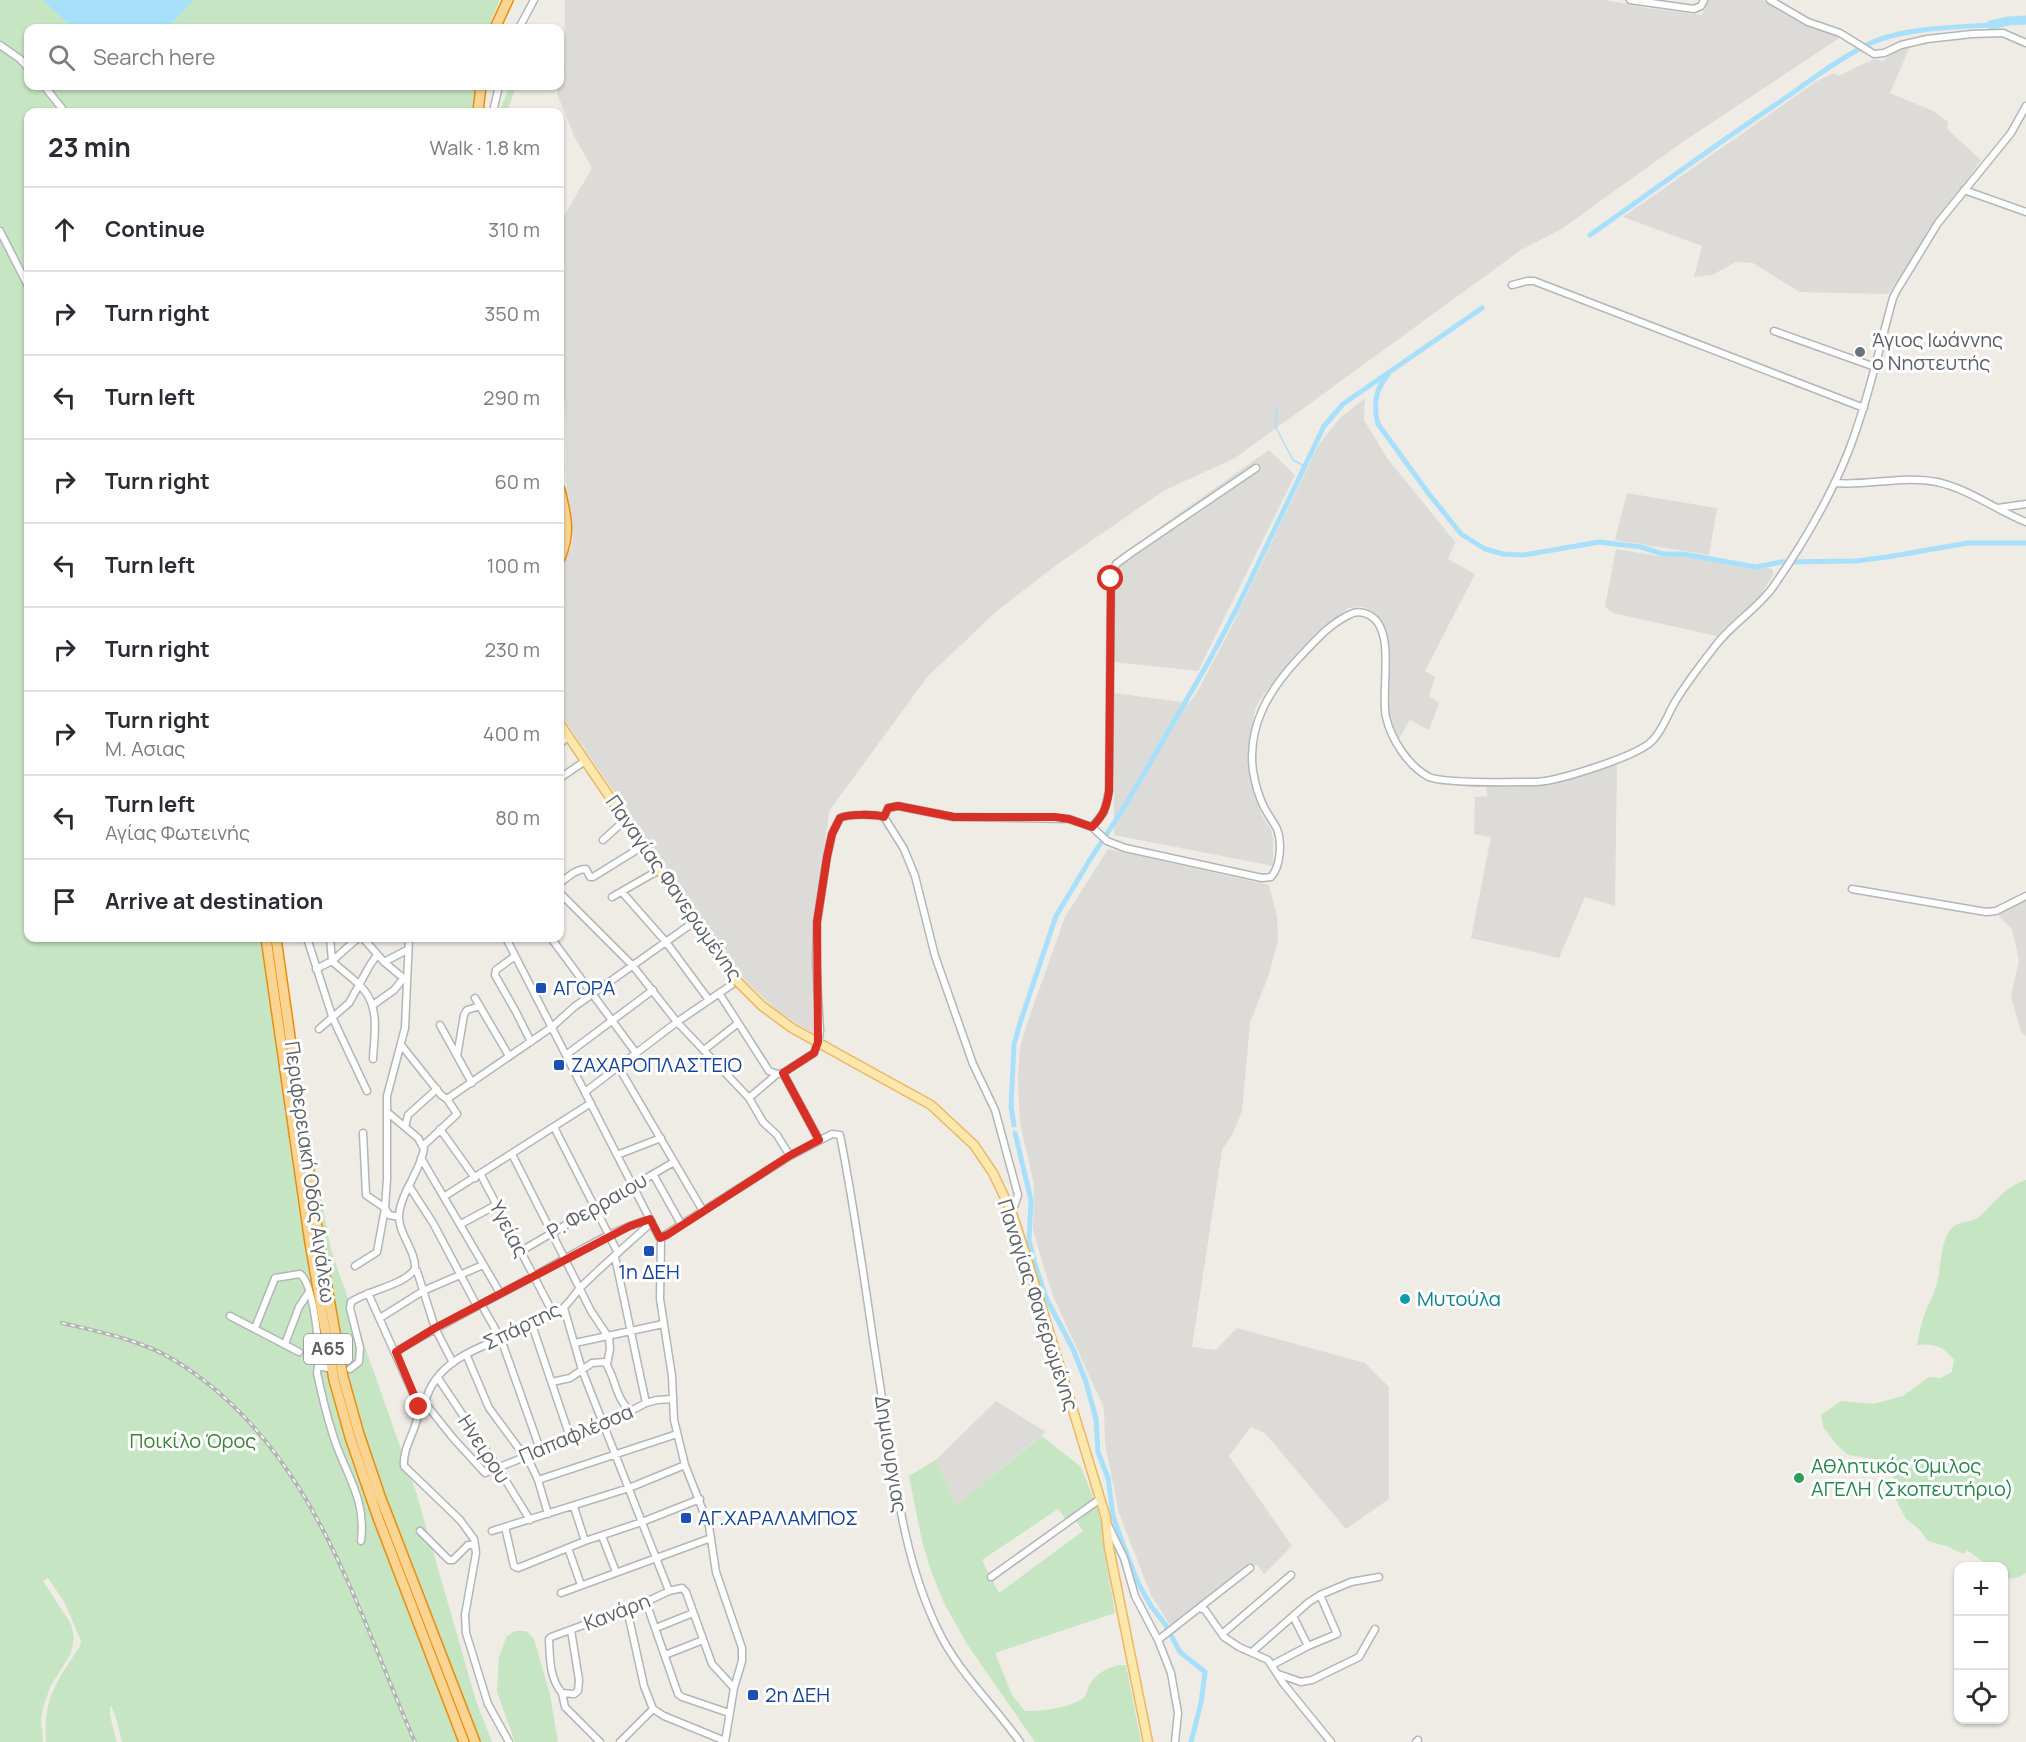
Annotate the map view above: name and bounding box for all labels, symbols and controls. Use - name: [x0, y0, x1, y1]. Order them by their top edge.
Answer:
- search box: [24, 24, 564, 90]
- icon: search: [45, 41, 78, 74]
- text: Search here: [93, 42, 215, 72]
- text: 23 min: [48, 129, 131, 165]
- text: Walk · 1.8 km: [429, 134, 540, 161]
- icon: ahead: [48, 213, 81, 246]
- text: Continue: [105, 214, 205, 244]
- text: 310 m: [488, 216, 540, 243]
- icon: right: [48, 297, 81, 330]
- text: Turn right: [105, 298, 210, 328]
- text: 350 m: [484, 300, 540, 327]
- place label: Άγιος Ιωάννης ο Νηστευτής: [1872, 326, 2003, 376]
- marker: Άγιος Ιωάννης ο Νηστευτής: [1853, 345, 1867, 359]
- icon: left: [48, 381, 81, 414]
- text: Turn left: [105, 382, 195, 412]
- text: 290 m: [483, 384, 540, 411]
- icon: right: [48, 465, 81, 498]
- text: Turn right: [105, 466, 210, 496]
- text: 60 m: [494, 468, 540, 495]
- icon: left: [48, 549, 81, 582]
- text: Turn left: [105, 550, 195, 580]
- text: 100 m: [487, 552, 540, 579]
- route start: [1097, 565, 1123, 591]
- icon: right: [48, 633, 81, 666]
- text: Turn right: [105, 634, 210, 664]
- text: 230 m: [484, 636, 540, 663]
- text: Turn right: [105, 705, 210, 735]
- icon: right: [48, 717, 81, 750]
- text: 400 m: [483, 720, 540, 747]
- text: Μ. Ασιας: [105, 735, 185, 762]
- text: Turn left: [105, 789, 195, 819]
- street label: Παναγίας Φανερωμένης: [600, 789, 749, 986]
- icon: left: [48, 801, 81, 834]
- text: 80 m: [495, 804, 540, 831]
- text: Αγίας Φωτεινής: [105, 819, 250, 846]
- icon: arrive: [48, 885, 81, 918]
- text: Arrive at destination: [105, 886, 323, 916]
- place label: ΑΓΟΡΑ: [553, 974, 616, 1001]
- marker: ΑΓΟΡΑ: [534, 981, 548, 995]
- street label: Περιφερειακή Οδός Αιγάλεω: [279, 1039, 342, 1305]
- place label: ΖΑΧΑΡΟΠΛΑΣΤΕΙΟ: [571, 1051, 742, 1078]
- marker: ΖΑΧΑΡΟΠΛΑΣΤΕΙΟ: [552, 1058, 566, 1072]
- street label: Ρ. Φερραιου: [542, 1166, 652, 1245]
- street label: Υγείας: [483, 1196, 536, 1262]
- street label: Παναγίας Φανερωμένης: [991, 1196, 1085, 1414]
- marker: 1η ΔΕΗ: [642, 1244, 656, 1258]
- place label: 1η ΔΕΗ: [618, 1258, 680, 1285]
- place label: Μυτούλα: [1417, 1285, 1501, 1312]
- marker: Μυτούλα: [1398, 1292, 1412, 1306]
- street label: Σπάρτης: [479, 1295, 565, 1356]
- road number: Α65: [304, 1334, 352, 1364]
- route end: [405, 1393, 431, 1419]
- street label: Δημιουργιας: [869, 1394, 914, 1514]
- street label: Παπαφλέσσα: [515, 1397, 637, 1470]
- street label: Ηνειρου: [452, 1409, 517, 1488]
- park label: Ποικίλο Όρος: [130, 1427, 256, 1454]
- place label: Αθλητικός Όμιλος ΑΓΕΛΗ (Σκοπευτήριο): [1811, 1452, 2014, 1502]
- marker: Αθλητικός Όμιλος ΑΓΕΛΗ (Σκοπευτήριο): [1792, 1471, 1806, 1485]
- place label: ΑΓ.ΧΑΡΑΛΑΜΠΟΣ: [698, 1504, 858, 1531]
- marker: ΑΓ.ΧΑΡΑΛΑΜΠΟΣ: [679, 1511, 693, 1525]
- map controls: [1954, 1562, 2008, 1724]
- button: +: [1954, 1562, 2008, 1616]
- street label: Κανάρη: [580, 1587, 654, 1637]
- button: −: [1954, 1616, 2008, 1670]
- button: locate: [1954, 1670, 2008, 1724]
- place label: 2η ΔΕΗ: [765, 1681, 830, 1708]
- marker: 2η ΔΕΗ: [746, 1688, 760, 1702]

